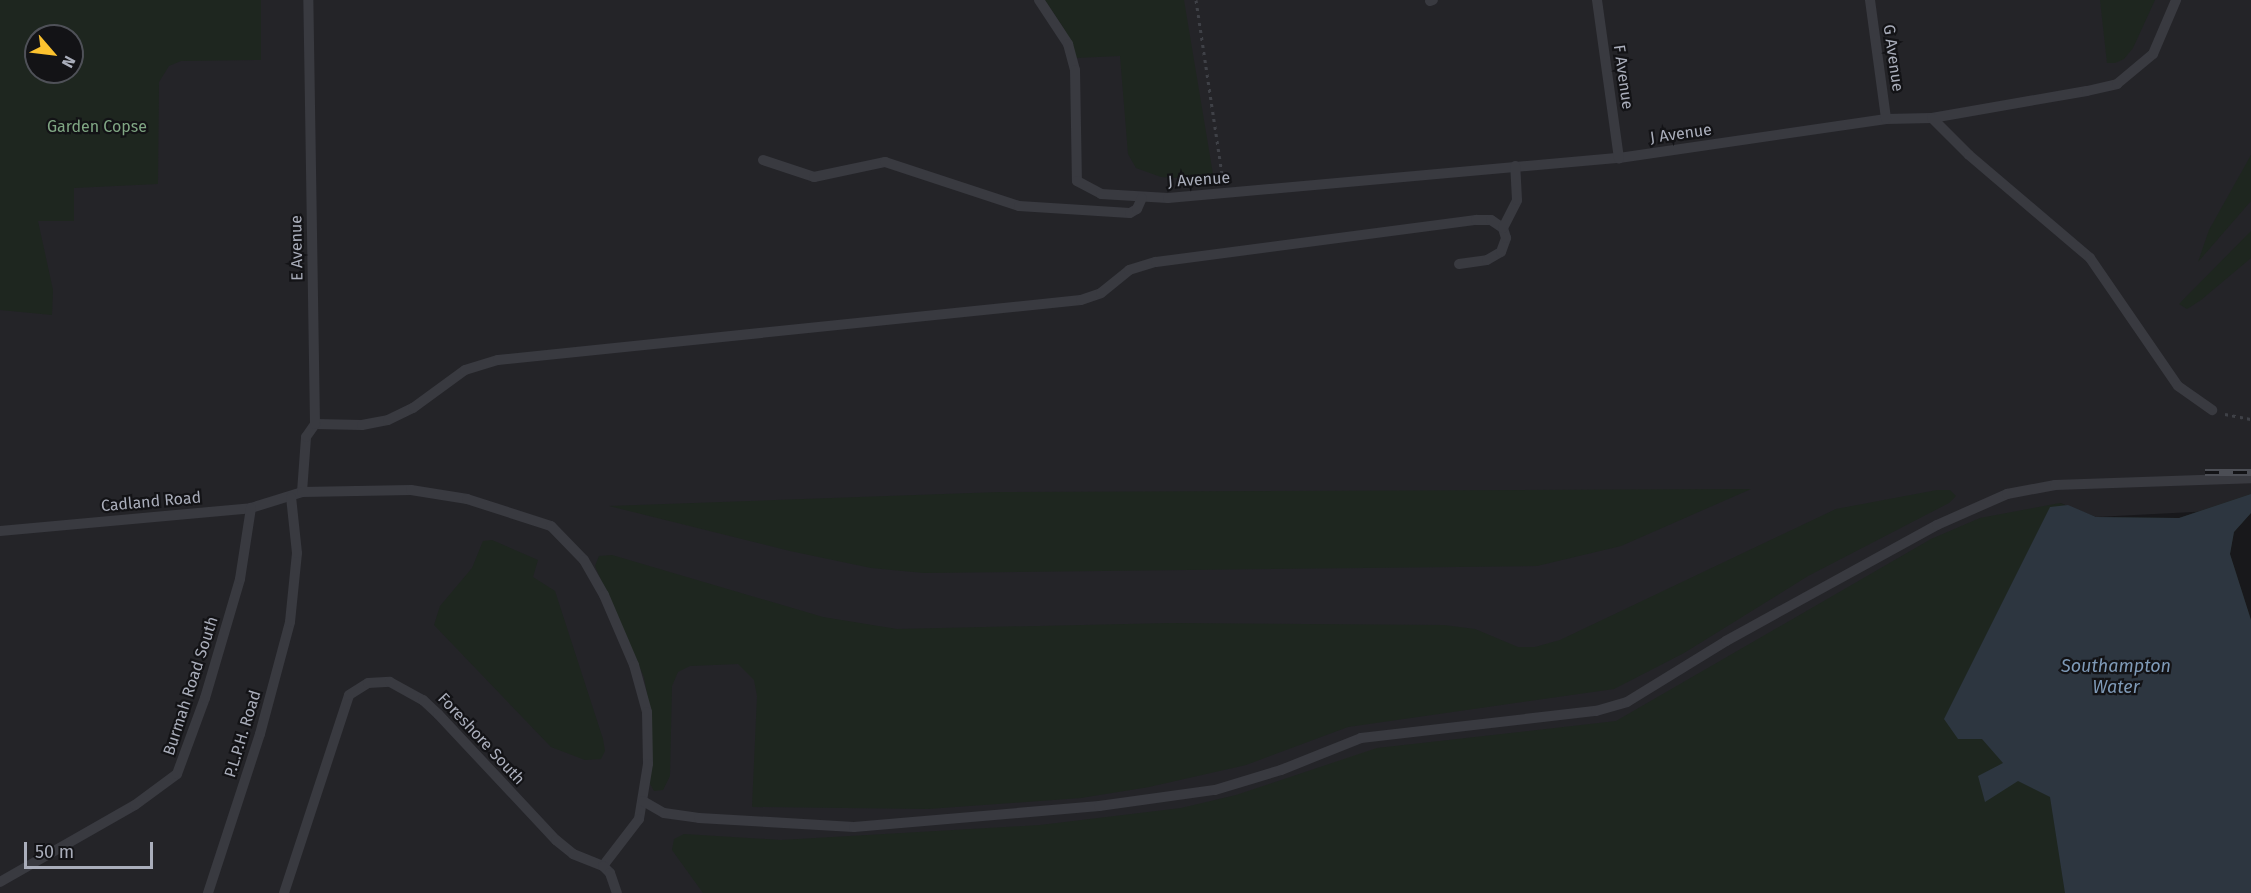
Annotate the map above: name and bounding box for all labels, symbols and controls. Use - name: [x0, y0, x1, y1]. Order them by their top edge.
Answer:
- street label: G Avenue: [1879, 23, 1907, 93]
- north arrow: [24, 24, 84, 84]
- street label: F Avenue: [1609, 43, 1637, 111]
- text: N: [58, 53, 79, 71]
- park label: Garden Copse: [47, 117, 147, 137]
- street label: J Avenue: [1649, 120, 1713, 148]
- street label: J Avenue: [1167, 168, 1231, 192]
- street label: E Avenue: [287, 215, 307, 281]
- street label: Cadland Road: [100, 488, 202, 516]
- street label: Burmah Road South: [159, 614, 223, 758]
- water label: Southampton Water: [2061, 656, 2171, 698]
- street label: P.L.P.H. Road: [221, 688, 265, 780]
- street label: Foreshore South: [434, 689, 528, 789]
- scale bar: [27, 830, 156, 868]
- text: 50 m: [35, 841, 74, 863]

